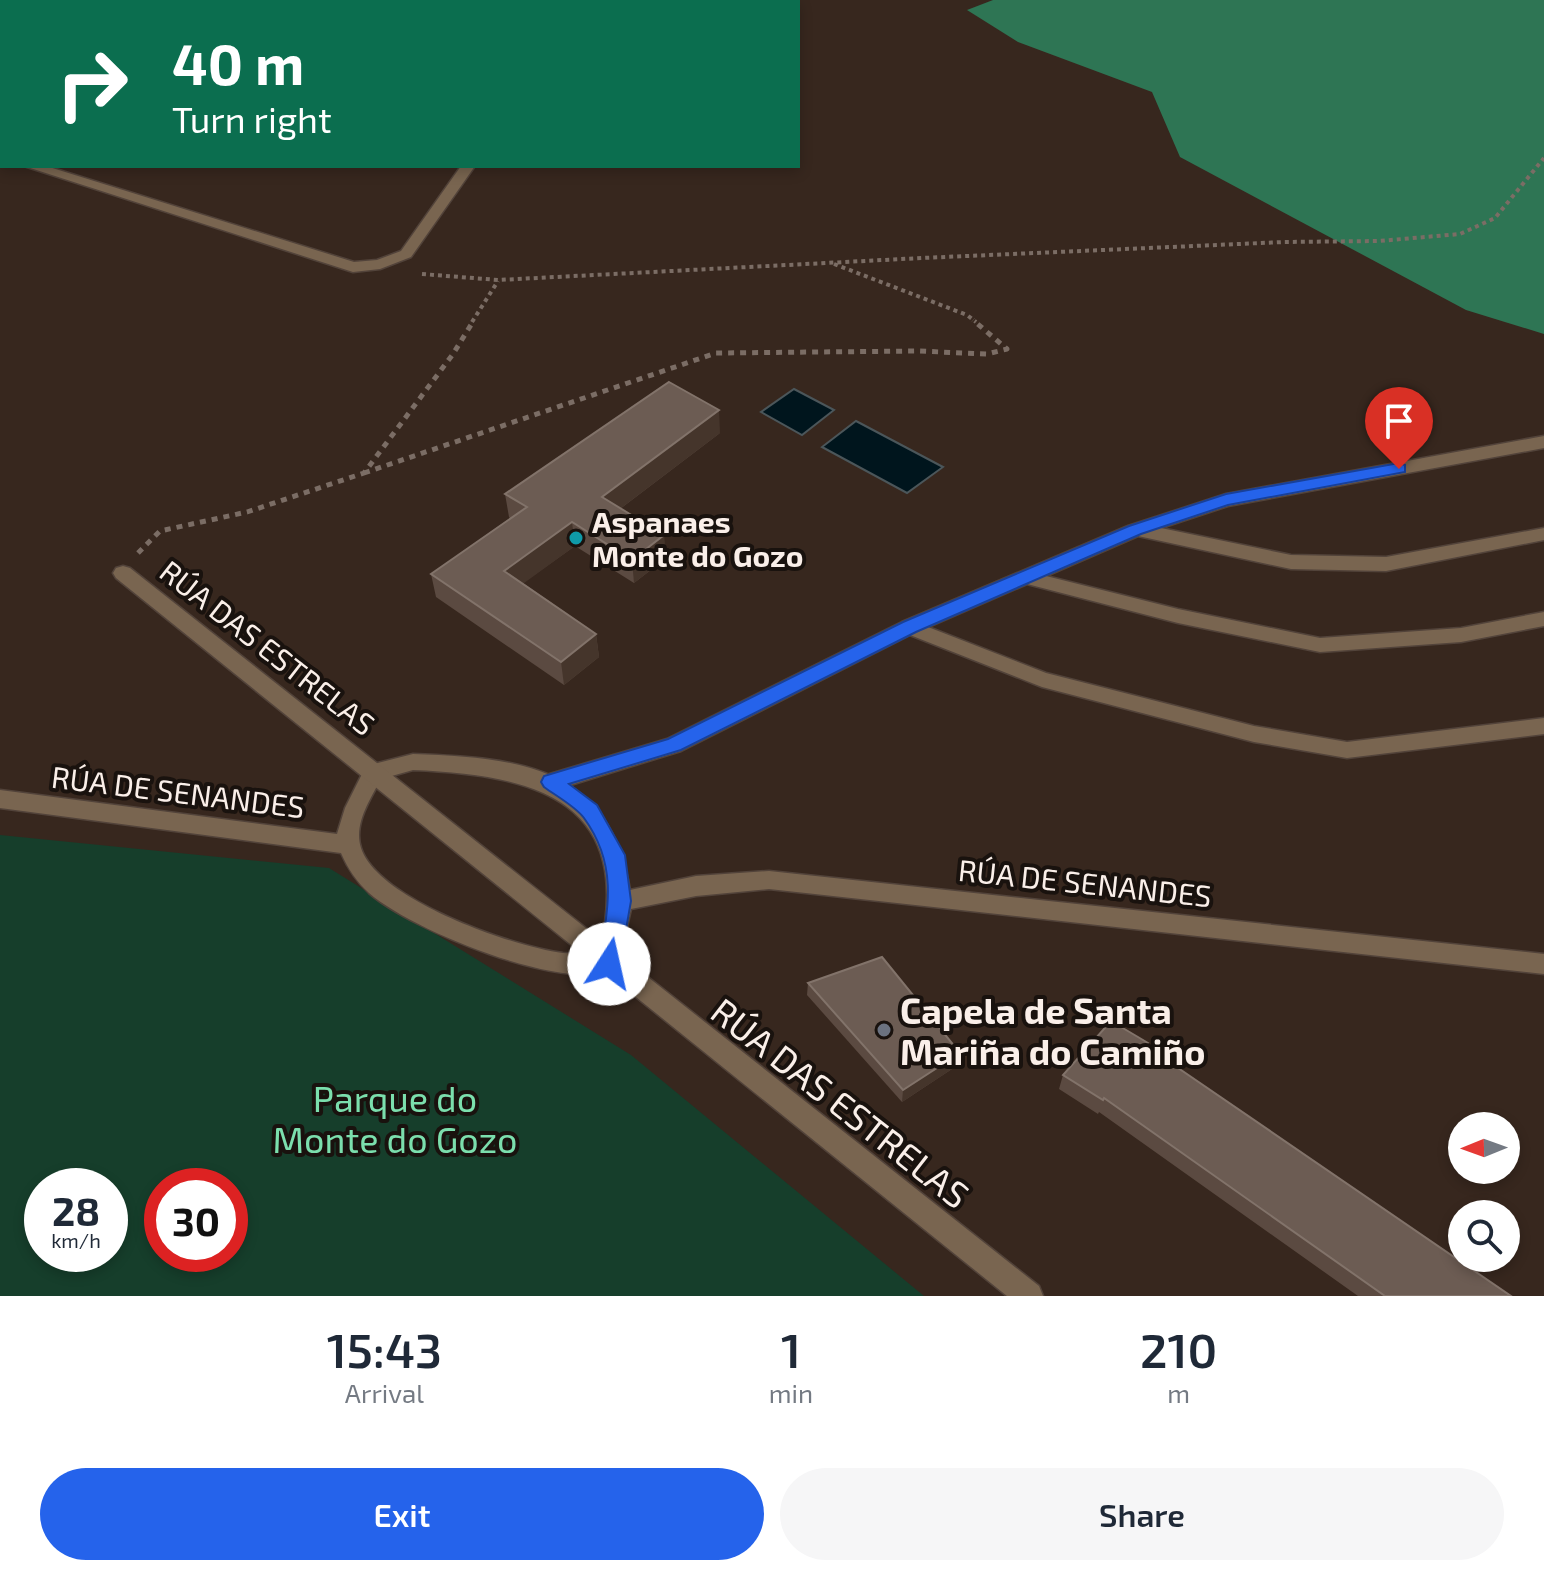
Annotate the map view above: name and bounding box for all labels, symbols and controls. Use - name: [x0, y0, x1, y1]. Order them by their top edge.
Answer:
- text: 40 m: [172, 29, 304, 96]
- icon: right: [40, 32, 144, 136]
- text: Turn right: [172, 97, 332, 140]
- pin: [1365, 387, 1433, 469]
- icon: arrive: [1377, 399, 1421, 443]
- place label: Aspanaes Monte do Gozo: [592, 503, 804, 573]
- marker: Aspanaes Monte do Gozo: [567, 529, 585, 547]
- street label: RÚA DAS ESTRELAS: [154, 552, 382, 742]
- street label: RÚA DE SENANDES: [49, 758, 307, 824]
- street label: RÚA DE SENANDES: [957, 851, 1213, 913]
- position arrow: [567, 922, 651, 1006]
- street label: RÚA DAS ESTRELAS: [704, 988, 978, 1216]
- place label: Capela de Santa Mariña do Camiño: [900, 988, 1205, 1072]
- marker: Capela de Santa Mariña do Camiño: [875, 1021, 893, 1039]
- park label: Parque do Monte do Gozo: [273, 1076, 517, 1160]
- north arrow: [1448, 1112, 1520, 1184]
- map controls: [1448, 1112, 1520, 1272]
- speed limit sign: 30: [144, 1168, 248, 1272]
- text: 28: [52, 1186, 100, 1234]
- button: search: [1448, 1200, 1520, 1272]
- text: km/h: [51, 1228, 101, 1252]
- text: 15:43: [327, 1320, 442, 1378]
- text: 1: [781, 1320, 801, 1378]
- text: 210: [1140, 1320, 1217, 1378]
- text: Arrival: [345, 1377, 424, 1408]
- text: min: [769, 1377, 813, 1408]
- text: m: [1167, 1377, 1190, 1408]
- button: Exit: [40, 1468, 764, 1560]
- button: Share: [780, 1468, 1504, 1560]

